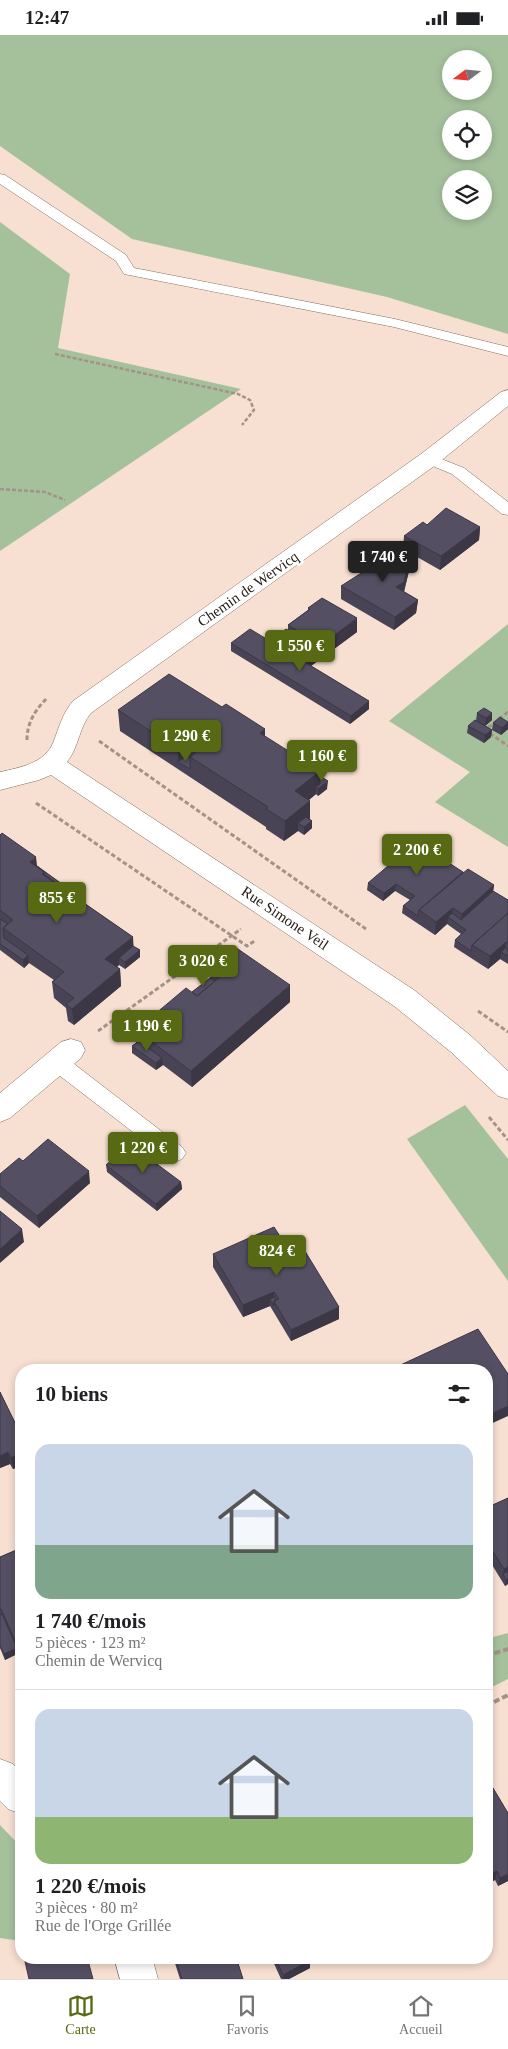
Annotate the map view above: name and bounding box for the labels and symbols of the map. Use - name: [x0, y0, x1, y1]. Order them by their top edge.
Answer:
- north arrow: [442, 50, 492, 100]
- pin: 1 740 €: [337, 541, 429, 583]
- street label: Chemin de Wervicq: [195, 548, 302, 630]
- pin: 1 550 €: [254, 629, 346, 672]
- pin: 1 290 €: [140, 719, 232, 762]
- pin: 1 160 €: [276, 739, 368, 782]
- pin: 2 200 €: [371, 833, 463, 876]
- pin: 855 €: [22, 881, 92, 924]
- street label: Rue Simone Veil: [238, 883, 332, 953]
- pin: 3 020 €: [157, 945, 249, 987]
- pin: 1 190 €: [101, 1009, 193, 1052]
- pin: 1 220 €: [97, 1131, 189, 1174]
- pin: 824 €: [242, 1235, 312, 1277]

